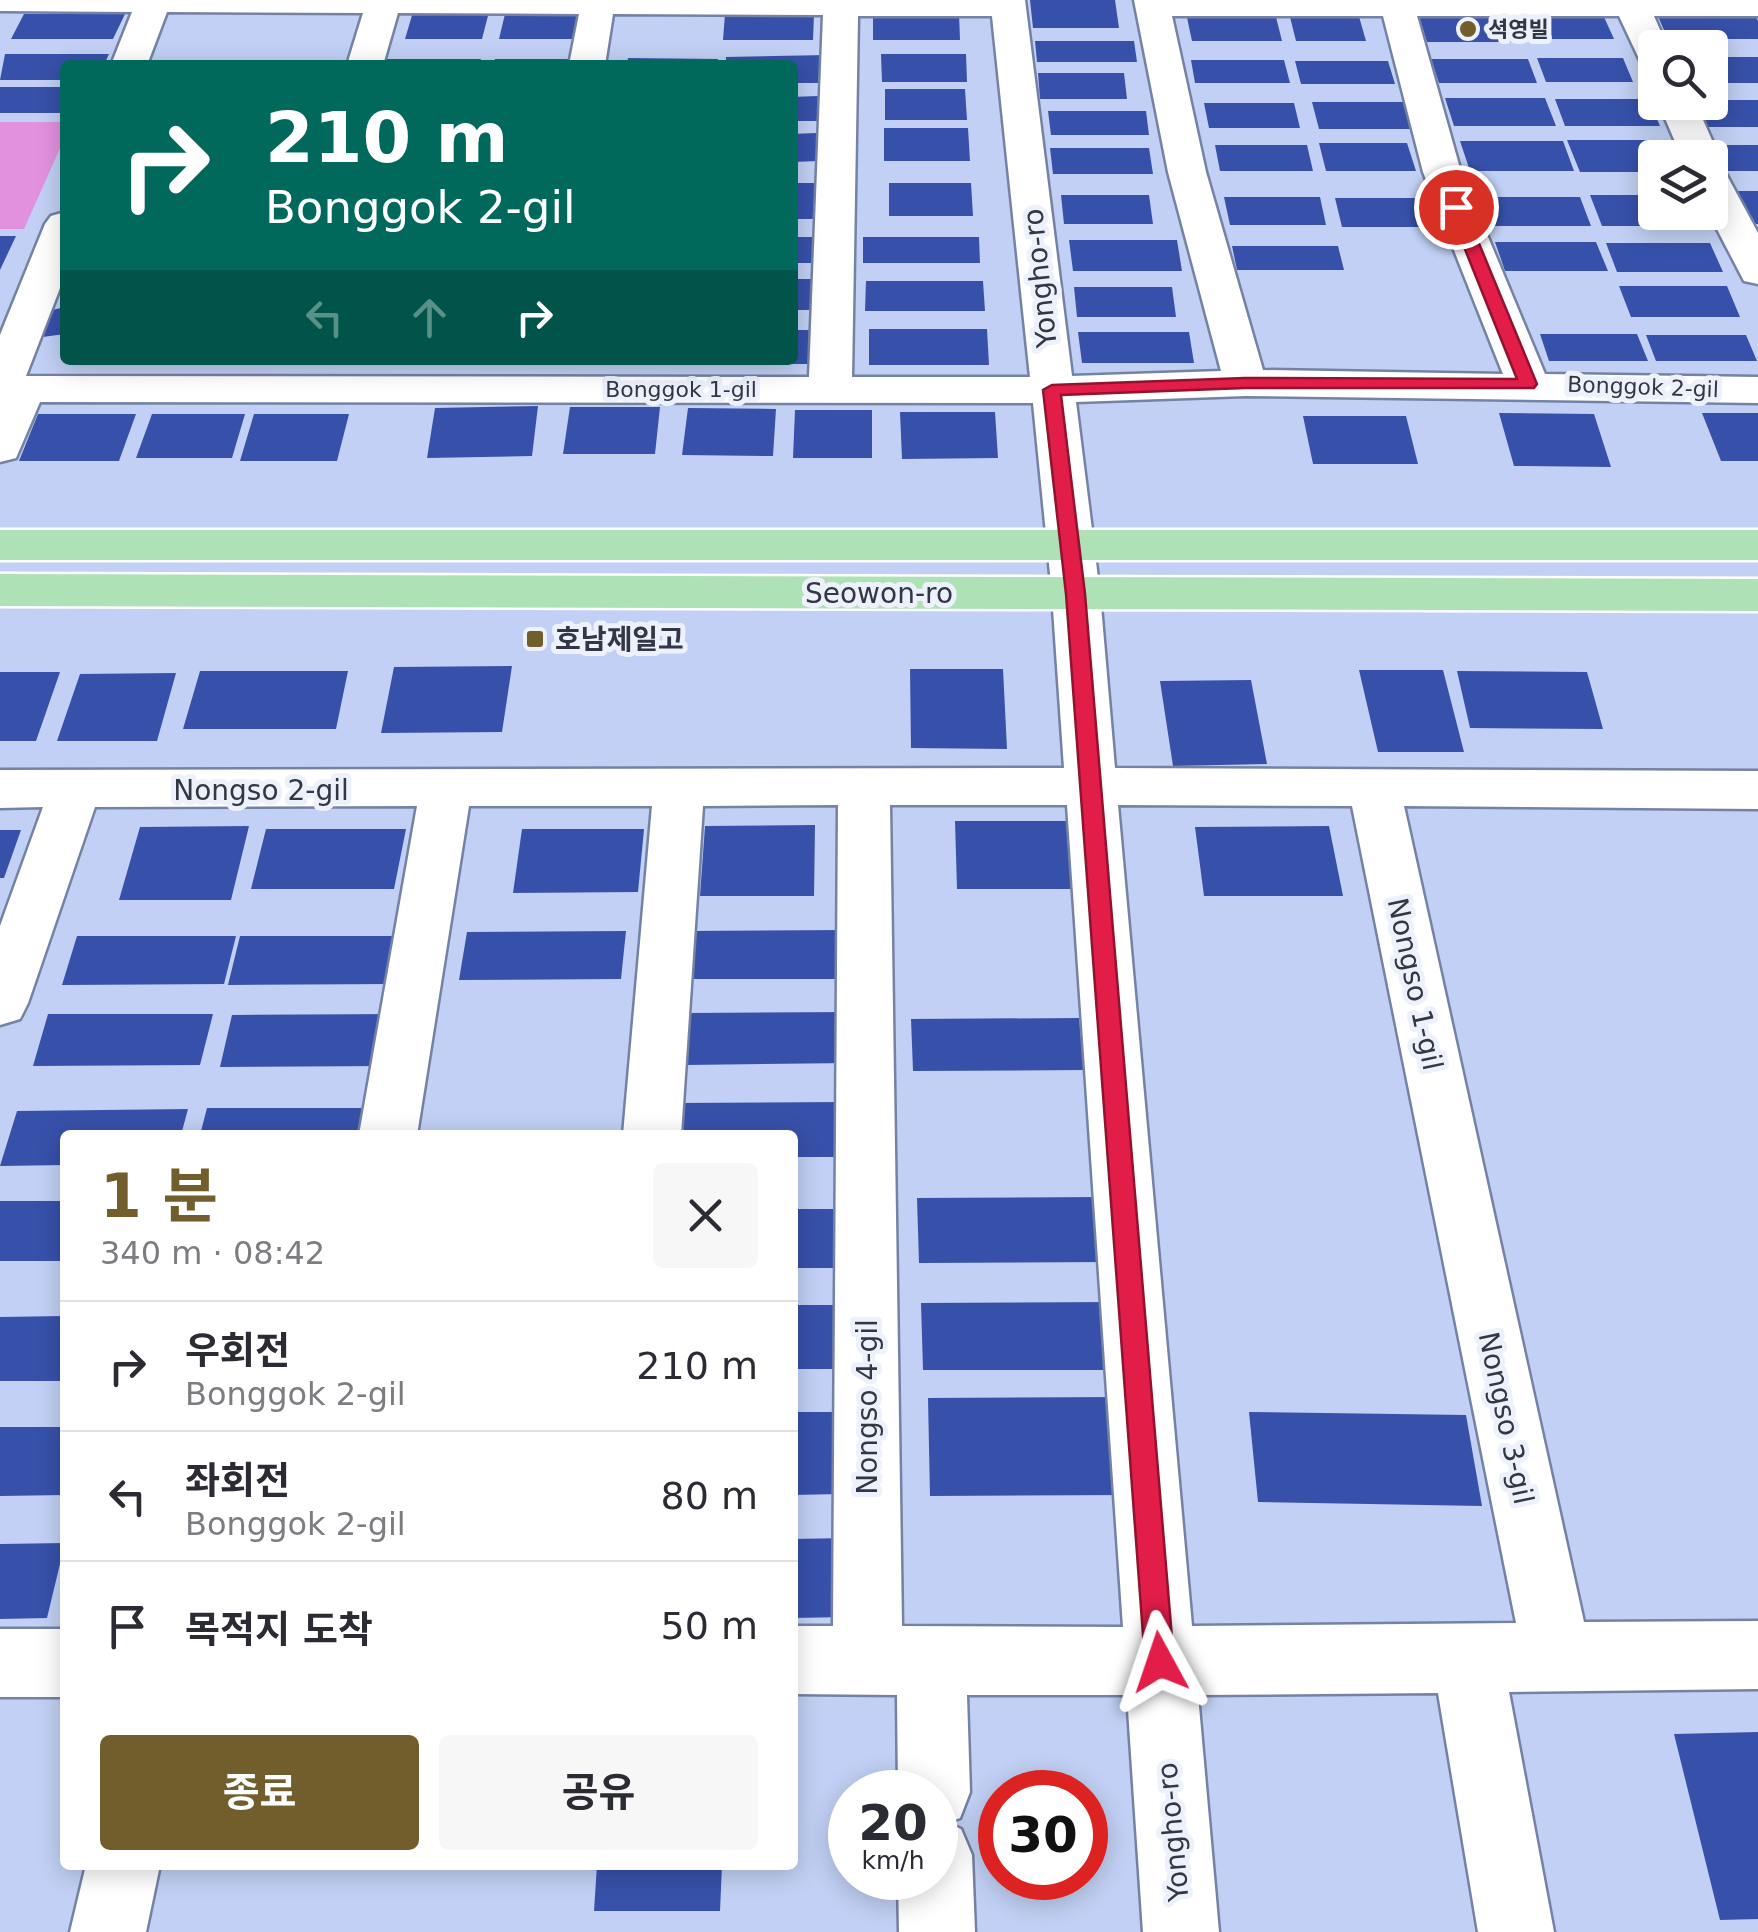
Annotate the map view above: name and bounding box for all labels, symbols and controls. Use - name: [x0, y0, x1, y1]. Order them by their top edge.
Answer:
- place label: 셕영빌: [1488, 17, 1549, 42]
- marker: 셕영빌: [1457, 18, 1479, 40]
- map controls: [1638, 30, 1728, 230]
- button: search: [1638, 30, 1728, 120]
- text: 210 m: [265, 97, 508, 179]
- icon: right: [100, 100, 230, 230]
- button: layers: [1638, 140, 1728, 230]
- pin: [1414, 165, 1499, 250]
- icon: arrive: [1429, 180, 1484, 235]
- text: Bonggok 2-gil: [265, 181, 575, 234]
- street label: Yongho-ro: [1016, 207, 1064, 350]
- icon: left: [297, 290, 352, 345]
- icon: ahead: [402, 290, 457, 345]
- icon: right: [507, 290, 562, 345]
- street label: Bonggok 2-gil: [1567, 372, 1719, 402]
- street label: Bonggok 1-gil: [605, 377, 757, 402]
- street label: Seowon-ro: [805, 577, 953, 610]
- place label: 호남제일고: [555, 623, 684, 656]
- marker: 호남제일고: [524, 628, 546, 650]
- street label: Nongso 2-gil: [173, 774, 349, 807]
- street label: Nongso 1-gil: [1381, 895, 1449, 1073]
- text: 1 분: [100, 1161, 218, 1231]
- button: close: [653, 1163, 758, 1268]
- text: 340 m · 08:42: [100, 1234, 325, 1272]
- street label: Nongso 4-gil: [851, 1319, 884, 1495]
- text: 우회전: [185, 1329, 290, 1373]
- street label: Nongso 3-gil: [1472, 1329, 1540, 1507]
- icon: right: [100, 1339, 155, 1394]
- text: 210 m: [636, 1344, 758, 1388]
- text: Bonggok 2-gil: [185, 1375, 406, 1413]
- text: 좌회전: [185, 1459, 290, 1503]
- icon: left: [100, 1469, 155, 1524]
- text: 80 m: [661, 1474, 758, 1518]
- text: Bonggok 2-gil: [185, 1505, 406, 1543]
- icon: arrive: [100, 1599, 155, 1654]
- text: 50 m: [661, 1604, 758, 1648]
- text: 목적지 도착: [185, 1608, 373, 1652]
- position arrow: [1108, 1610, 1212, 1714]
- button: 종료: [100, 1735, 419, 1850]
- button: 공유: [439, 1735, 758, 1850]
- street label: Yongho-ro: [1150, 1761, 1196, 1904]
- speed limit sign: 30: [978, 1770, 1108, 1900]
- text: 20: [858, 1794, 928, 1852]
- text: km/h: [861, 1846, 925, 1875]

